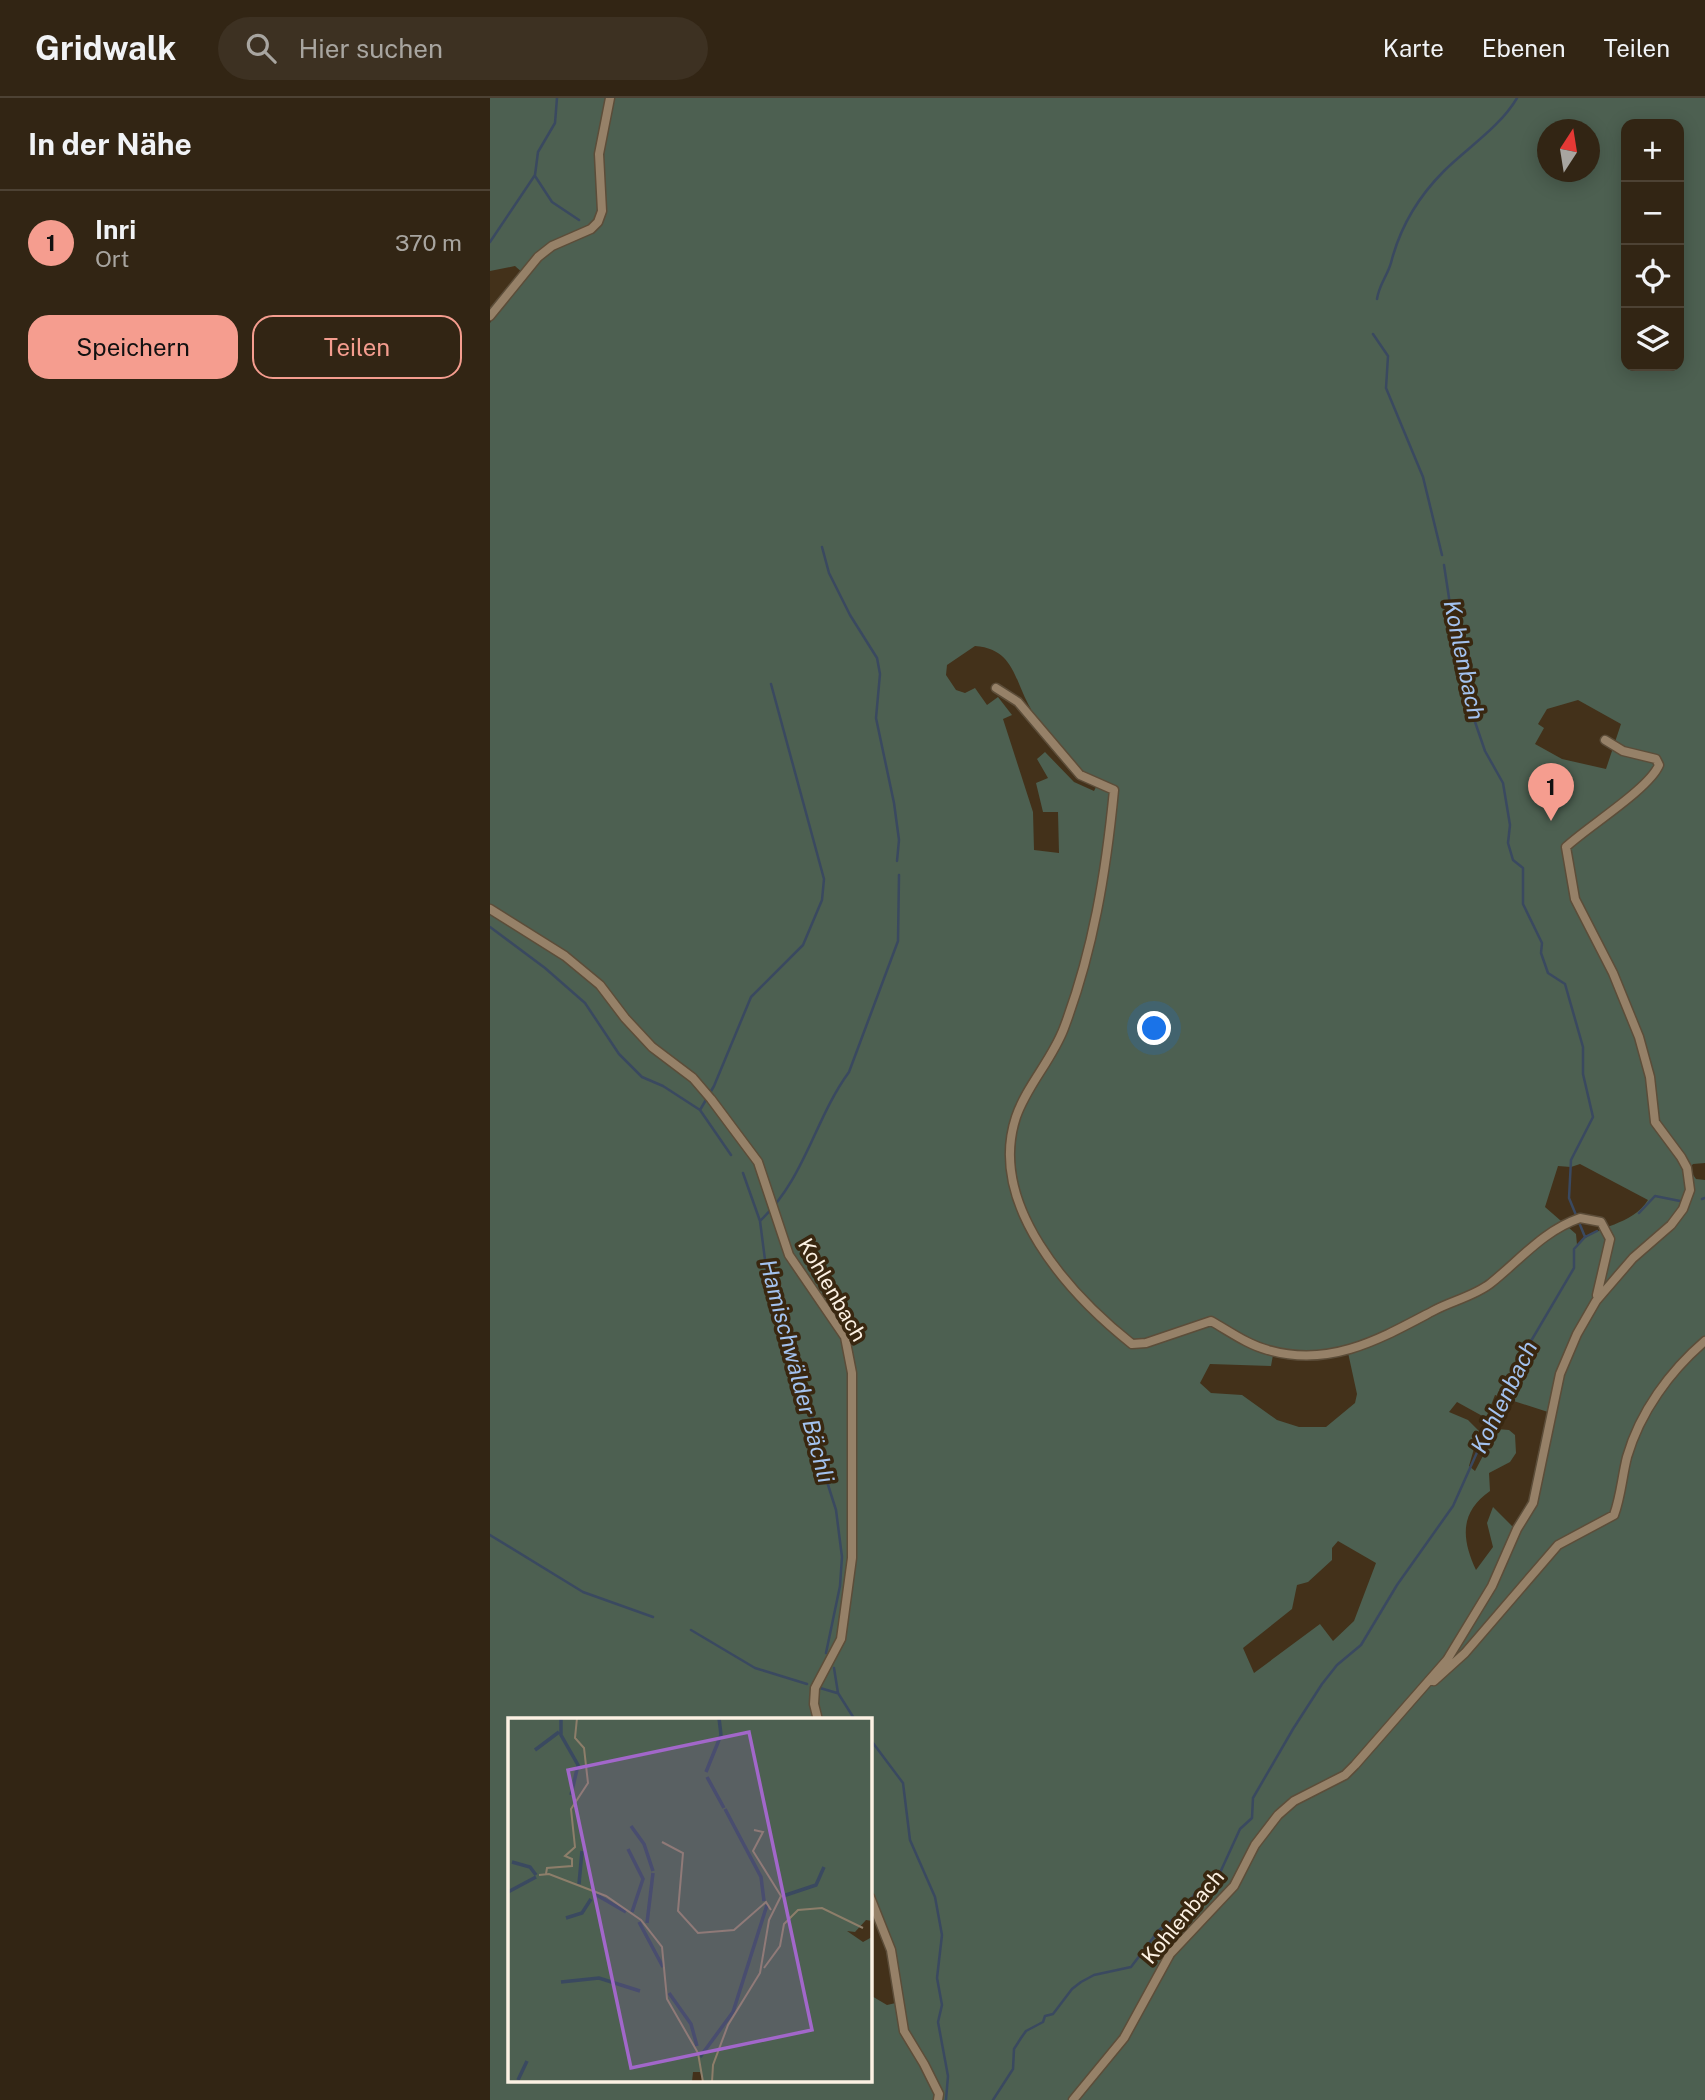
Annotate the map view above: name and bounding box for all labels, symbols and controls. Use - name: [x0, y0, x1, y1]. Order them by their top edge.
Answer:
- search box: [218, 17, 708, 80]
- text: Gridwalk: [35, 29, 176, 67]
- icon: search: [242, 29, 280, 67]
- text: Hier suchen: [298, 33, 443, 64]
- text: Karte: [1383, 34, 1444, 62]
- text: Ebenen: [1482, 34, 1566, 62]
- text: Teilen: [1604, 34, 1670, 62]
- north arrow: [1537, 119, 1600, 182]
- map controls: [1621, 119, 1684, 371]
- button: +: [1621, 119, 1684, 182]
- text: In der Nähe: [28, 126, 192, 162]
- button: −: [1621, 182, 1684, 245]
- text: Inri: [95, 214, 136, 245]
- text: 1: [46, 229, 56, 256]
- text: 370 m: [395, 229, 462, 256]
- text: Ort: [95, 245, 129, 272]
- button: locate: [1621, 245, 1684, 308]
- button: layers: [1621, 308, 1684, 371]
- button: Speichern: [28, 315, 238, 379]
- button: Teilen: [252, 315, 462, 379]
- water label: Kohlenbach: [1439, 597, 1490, 722]
- pin: 1: [1528, 763, 1574, 821]
- your location: [1137, 1011, 1171, 1045]
- street label: Kohlenbach: [793, 1234, 872, 1346]
- water label: Hamischwälder Bächli: [755, 1256, 840, 1486]
- water label: Kohlenbach: [1465, 1336, 1542, 1457]
- inset map: [508, 1718, 872, 2082]
- street label: Kohlenbach: [1136, 1865, 1229, 1969]

